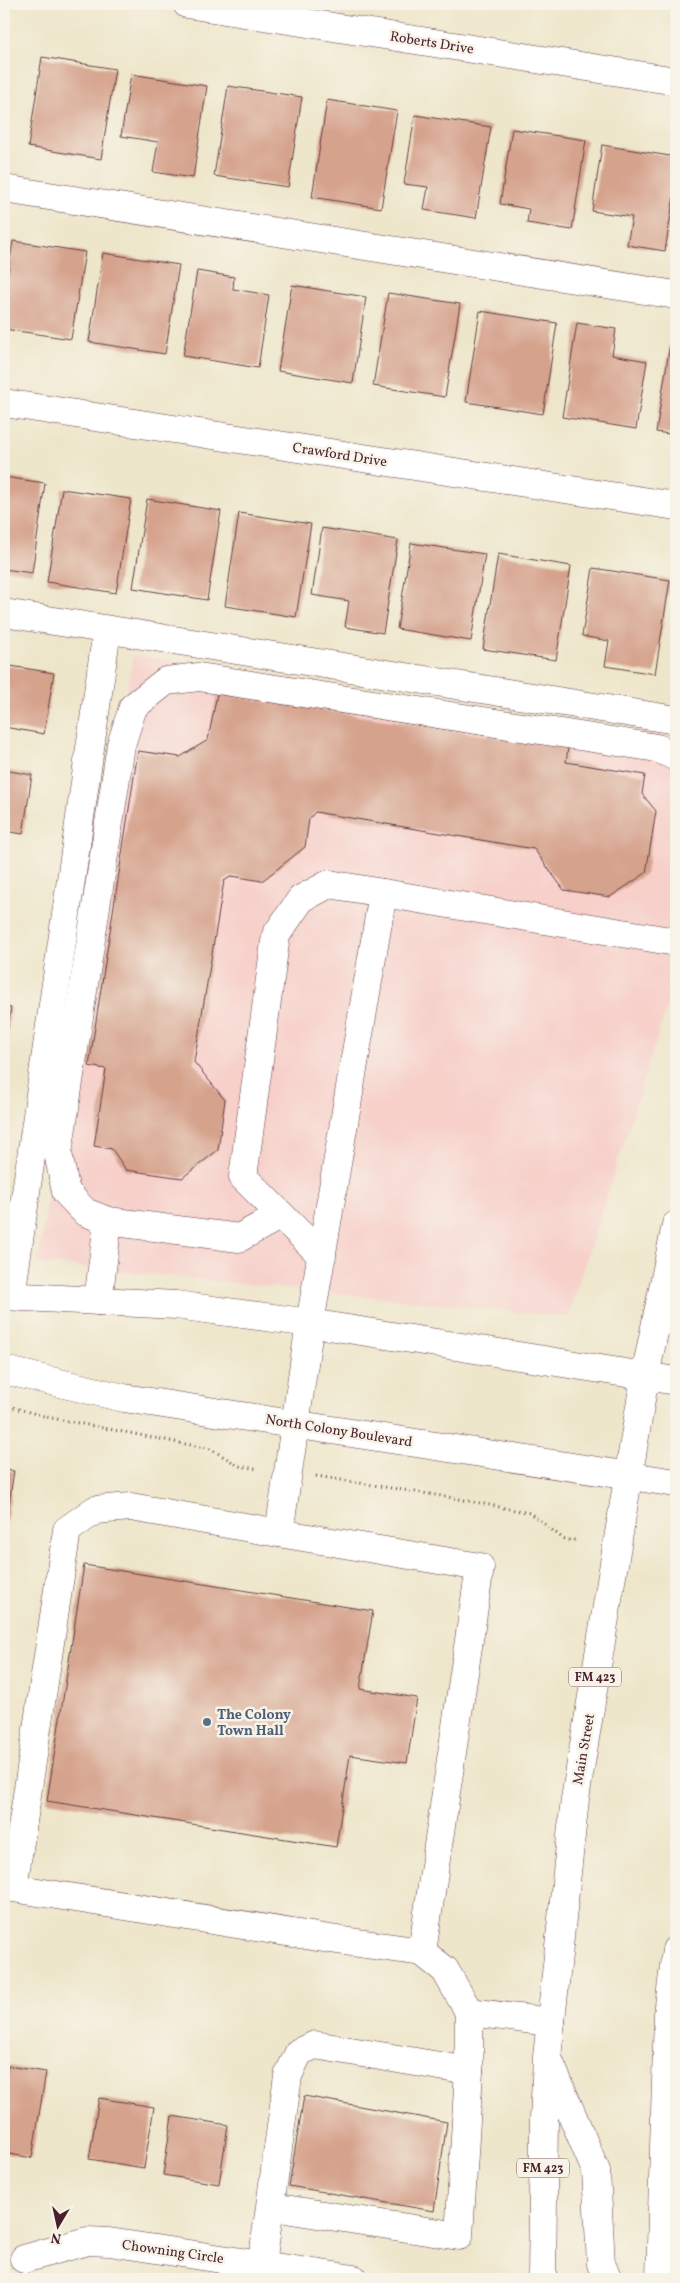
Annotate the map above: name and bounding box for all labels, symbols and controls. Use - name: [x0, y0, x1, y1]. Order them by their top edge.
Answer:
- street label: Roberts Drive: [388, 27, 475, 60]
- street label: Crawford Drive: [291, 439, 389, 472]
- street label: North Colony Boulevard: [264, 1410, 414, 1452]
- road number: FM 423: [569, 1668, 621, 1686]
- place label: The Colony Town Hall: [217, 1706, 291, 1741]
- street label: Main Street: [569, 1712, 600, 1786]
- marker: The Colony Town Hall: [201, 1716, 213, 1728]
- road number: FM 423: [517, 2158, 569, 2178]
- north arrow: [32, 2200, 82, 2250]
- text: N: [50, 2227, 63, 2248]
- street label: Chowning Circle: [121, 2236, 225, 2269]

